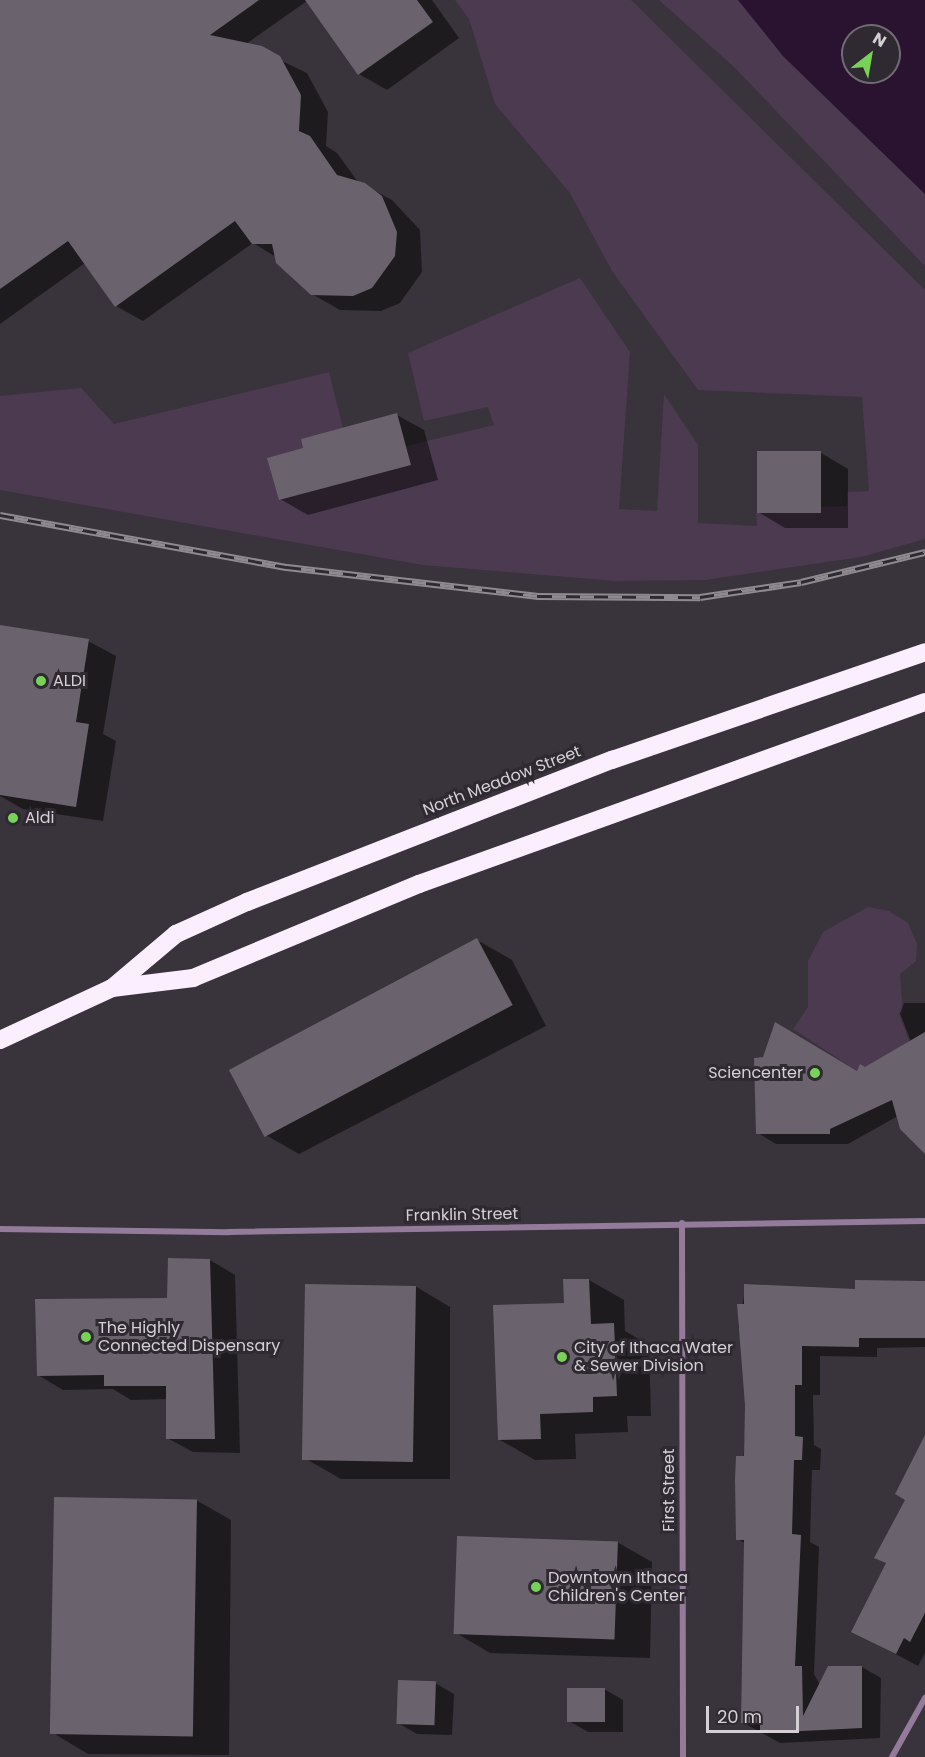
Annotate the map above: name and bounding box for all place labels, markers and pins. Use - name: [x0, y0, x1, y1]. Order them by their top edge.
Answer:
- place label: ALDI: [53, 671, 86, 691]
- marker: ALDI: [34, 674, 48, 688]
- place label: Aldi: [25, 808, 54, 828]
- marker: Aldi: [6, 811, 20, 825]
- place label: Sciencenter: [708, 1063, 803, 1083]
- marker: Sciencenter: [808, 1066, 822, 1080]
- place label: The Highly Connected Dispensary: [98, 1318, 280, 1356]
- marker: The Highly Connected Dispensary: [79, 1330, 93, 1344]
- place label: City of Ithaca Water & Sewer Division: [574, 1338, 733, 1376]
- marker: City of Ithaca Water & Sewer Division: [555, 1350, 569, 1364]
- place label: Downtown Ithaca Children's Center: [548, 1568, 688, 1606]
- marker: Downtown Ithaca Children's Center: [529, 1580, 543, 1594]

